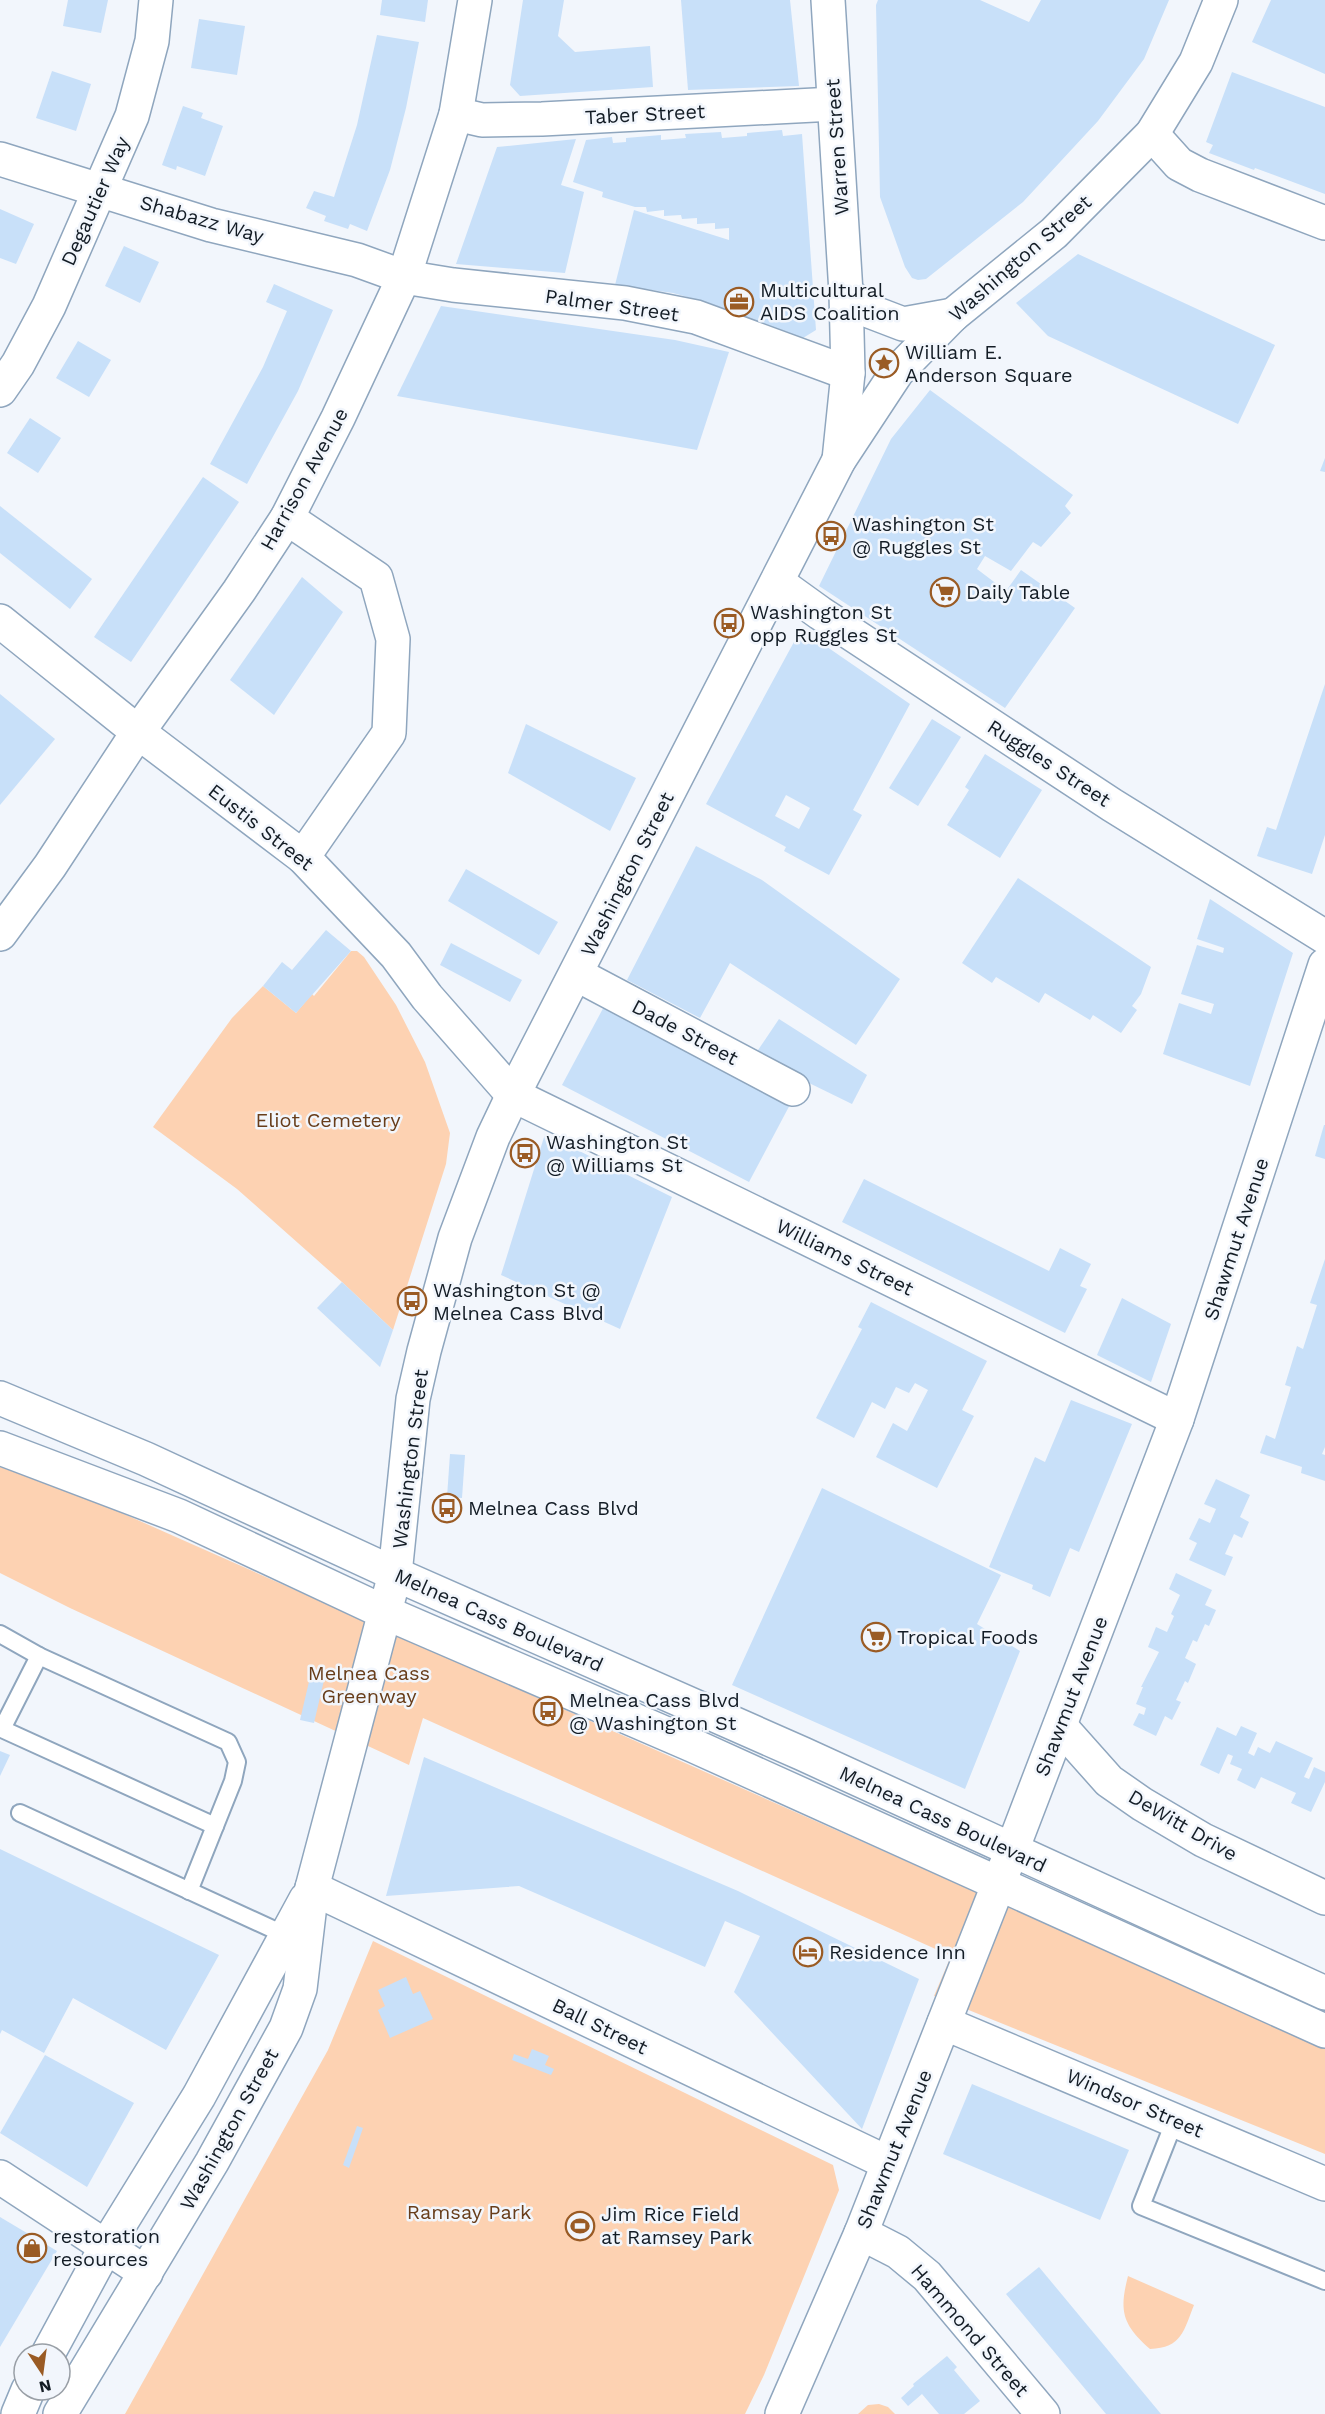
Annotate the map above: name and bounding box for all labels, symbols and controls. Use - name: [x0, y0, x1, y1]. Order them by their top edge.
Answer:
- street label: Warren Street: [820, 77, 854, 216]
- street label: Taber Street: [584, 99, 706, 129]
- street label: Degautier Way: [56, 132, 135, 269]
- street label: Washington Street: [944, 189, 1097, 326]
- street label: Shabazz Way: [137, 190, 267, 248]
- place label: Multicultural AIDS Coalition: [760, 278, 900, 325]
- street label: Palmer Street: [544, 284, 681, 326]
- office icon: Multicultural AIDS Coalition: [723, 286, 755, 318]
- place label: William E. Anderson Square: [905, 340, 1073, 387]
- place icon: William E. Anderson Square: [868, 347, 900, 379]
- street label: Harrison Avenue: [255, 404, 353, 554]
- place label: Washington St @ Ruggles St: [852, 512, 994, 559]
- bus stop icon: Washington St @ Ruggles St: [815, 520, 847, 552]
- supermarket icon: Daily Table: [929, 576, 961, 608]
- place label: Daily Table: [966, 580, 1070, 604]
- place label: Washington St opp Ruggles St: [750, 600, 897, 647]
- bus stop icon: Washington St opp Ruggles St: [713, 607, 745, 639]
- street label: Ruggles Street: [983, 714, 1116, 812]
- street label: Eustis Street: [204, 779, 319, 876]
- street label: Washington Street: [575, 787, 679, 960]
- street label: Dade Street: [628, 994, 743, 1070]
- park label: Eliot Cemetery: [255, 1108, 401, 1132]
- place label: Washington St @ Williams St: [546, 1130, 688, 1177]
- bus stop icon: Washington St @ Williams St: [509, 1137, 541, 1169]
- street label: Shawmut Avenue: [1198, 1155, 1274, 1323]
- street label: Williams Street: [772, 1213, 918, 1301]
- place label: Washington St @ Melnea Cass Blvd: [433, 1278, 604, 1325]
- bus stop icon: Washington St @ Melnea Cass Blvd: [396, 1285, 428, 1317]
- street label: Washington Street: [387, 1367, 433, 1550]
- bus stop icon: Melnea Cass Blvd: [431, 1492, 463, 1524]
- place label: Melnea Cass Blvd: [468, 1496, 639, 1520]
- street label: Melnea Cass Boulevard: [391, 1563, 607, 1677]
- street label: Shawmut Avenue: [1029, 1613, 1113, 1779]
- supermarket icon: Tropical Foods: [860, 1621, 892, 1653]
- place label: Tropical Foods: [897, 1625, 1038, 1649]
- park label: Melnea Cass Greenway: [308, 1661, 430, 1708]
- place label: Melnea Cass Blvd @ Washington St: [569, 1688, 740, 1735]
- bus stop icon: Melnea Cass Blvd @ Washington St: [532, 1695, 564, 1727]
- street label: Melnea Cass Boulevard: [836, 1760, 1050, 1878]
- street label: DeWitt Drive: [1124, 1784, 1242, 1866]
- hotel icon: Residence Inn: [792, 1936, 824, 1968]
- place label: Residence Inn: [829, 1940, 966, 1964]
- street label: Ball Street: [548, 1993, 652, 2060]
- street label: Washington Street: [175, 2044, 284, 2214]
- street label: Windsor Street: [1063, 2063, 1208, 2143]
- street label: Shawmut Avenue: [851, 2066, 937, 2232]
- park label: Ramsay Park: [407, 2200, 531, 2224]
- place label: Jim Rice Field at Ramsey Park: [601, 2202, 752, 2249]
- sports icon: Jim Rice Field at Ramsey Park: [564, 2210, 596, 2242]
- place label: restoration resources: [53, 2224, 160, 2271]
- shop icon: restoration resources: [16, 2232, 48, 2264]
- street label: Hammond Street: [906, 2259, 1035, 2402]
- north arrow: [12, 2342, 72, 2402]
- text: N: [37, 2376, 53, 2397]

